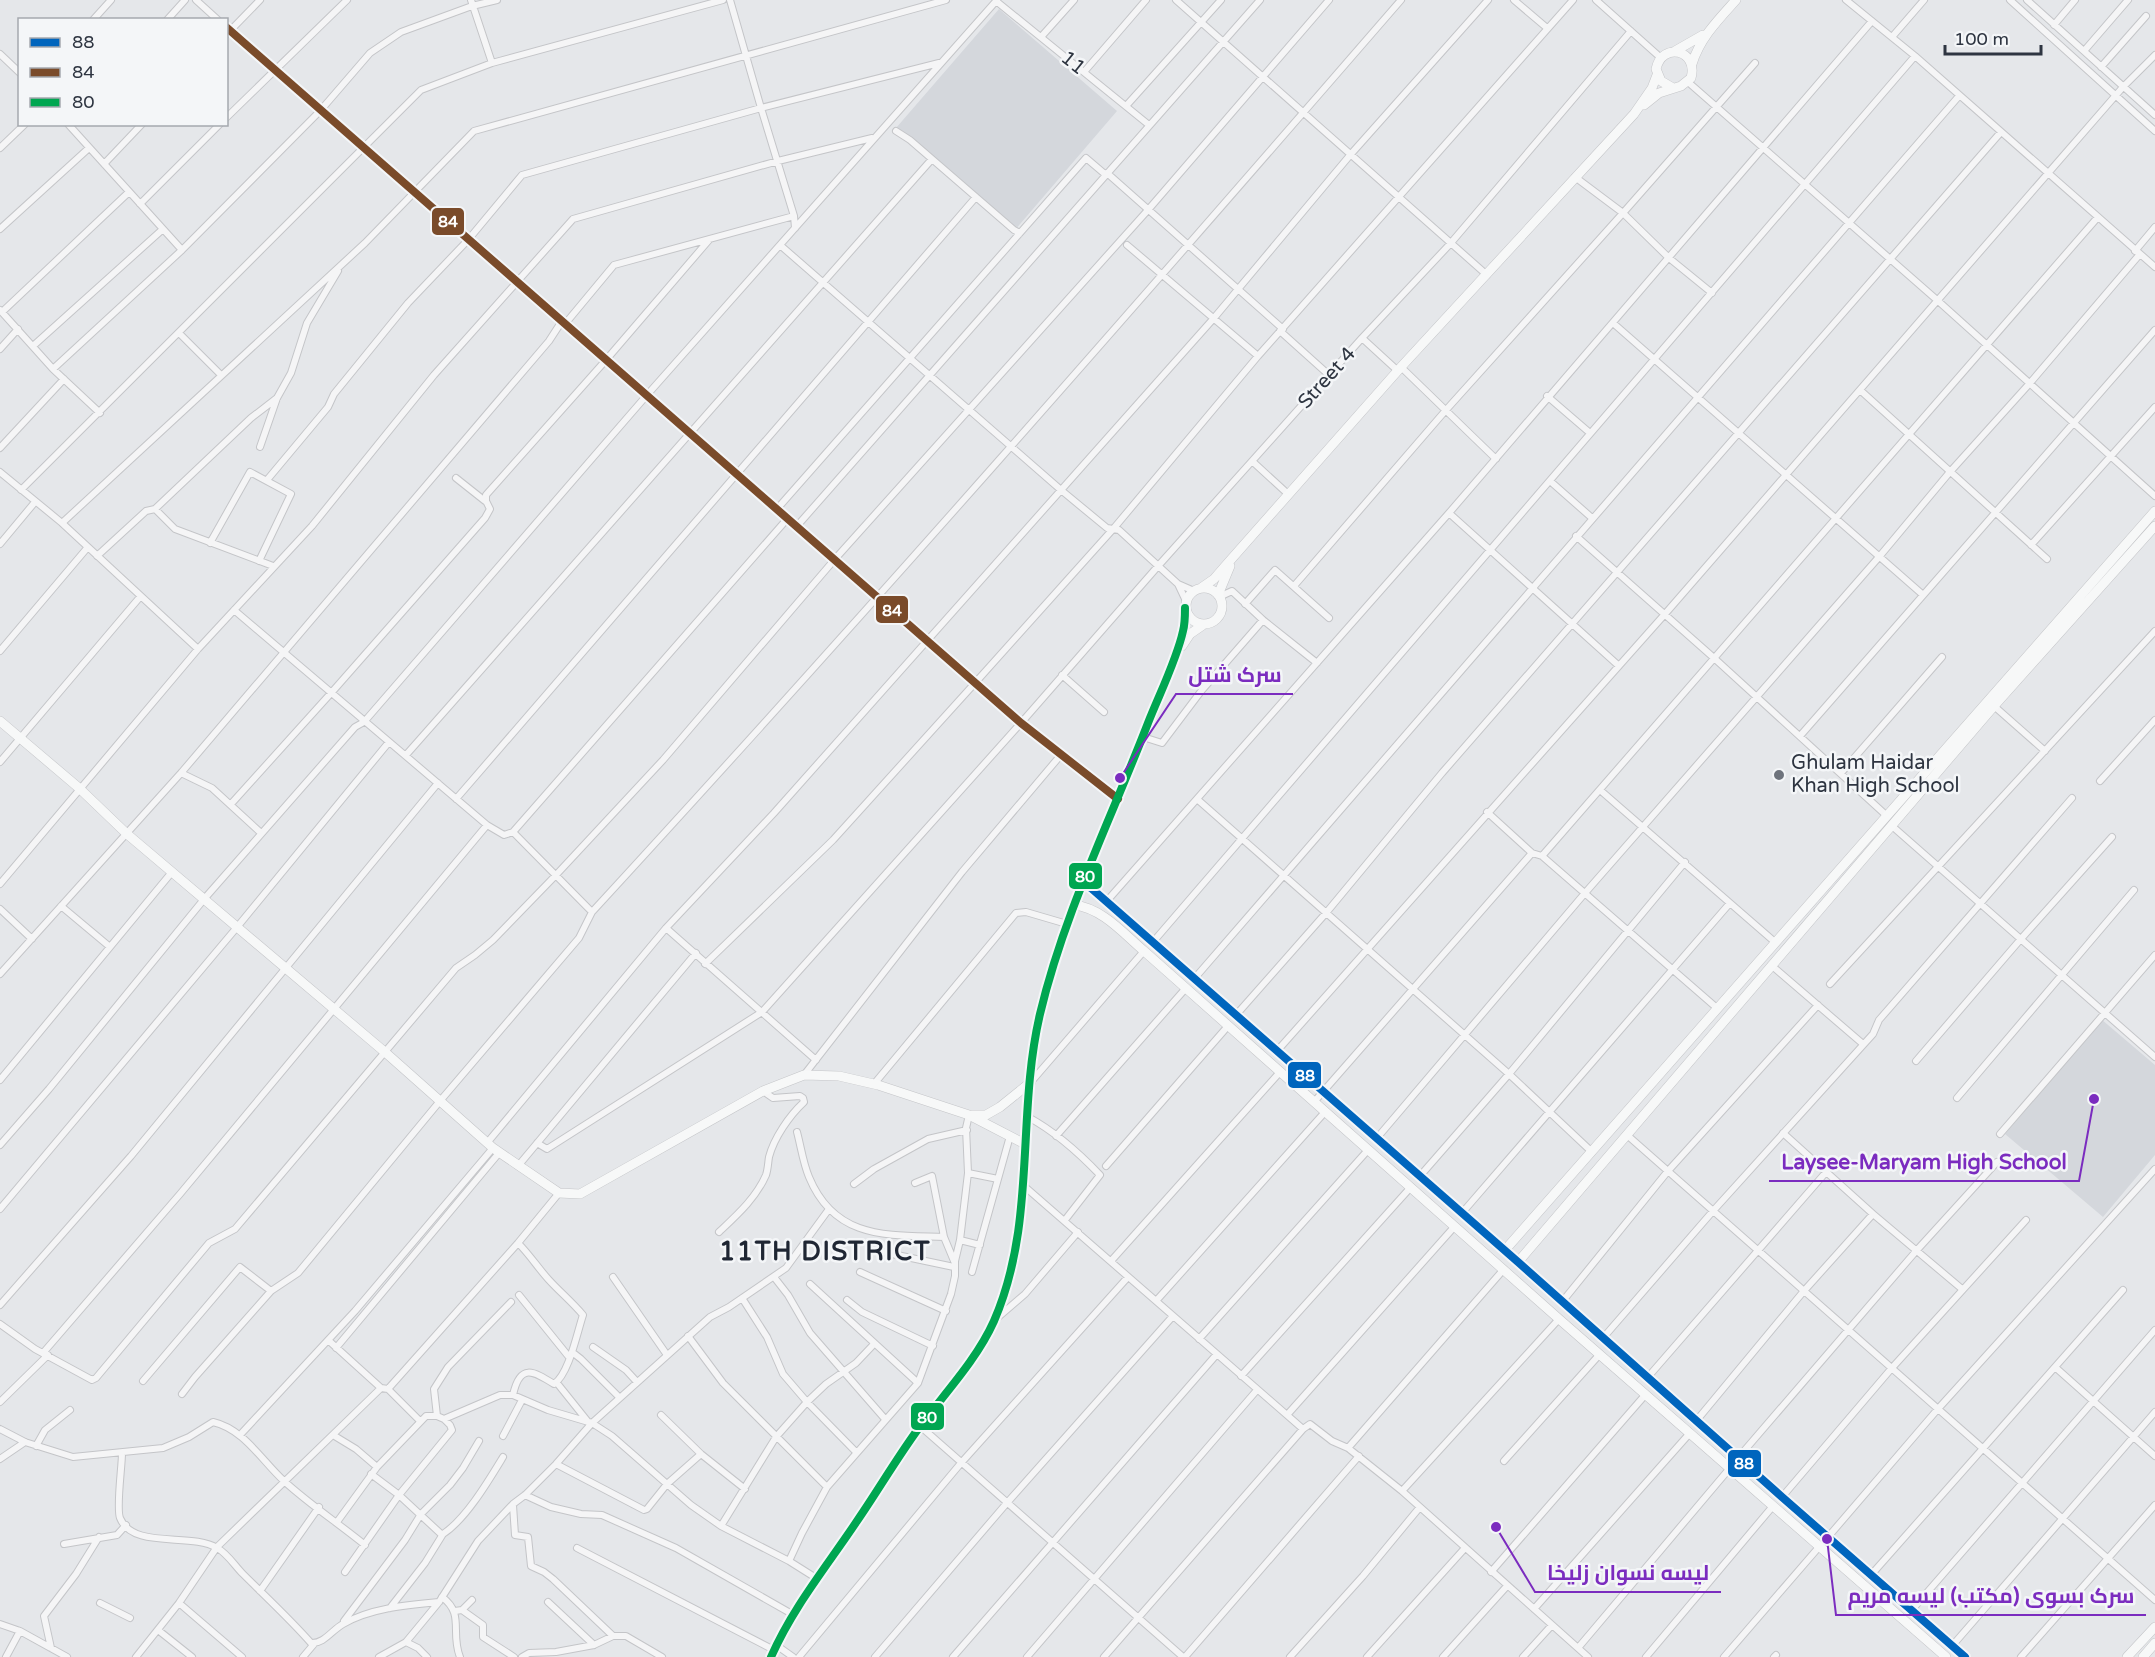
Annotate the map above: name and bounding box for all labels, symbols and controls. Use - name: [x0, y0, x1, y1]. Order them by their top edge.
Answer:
- legend: [18, 18, 228, 126]
- scale bar: [1945, 18, 2041, 56]
- text: 100 m: [1954, 28, 2009, 50]
- text: 88: [72, 31, 95, 53]
- street label: 11: [1056, 46, 1090, 80]
- text: 84: [72, 61, 95, 83]
- text: 80: [72, 91, 95, 113]
- line badge: 84: [431, 207, 465, 236]
- text: 84: [438, 212, 458, 232]
- street label: Street 4: [1293, 342, 1361, 414]
- line badge: 84: [875, 595, 909, 624]
- text: 84: [882, 601, 902, 621]
- callout: سرک شتل: [1176, 655, 1293, 694]
- text: سرک شتل: [1188, 663, 1282, 688]
- place label: Ghulam Haidar Khan High School: [1791, 751, 1960, 798]
- marker: Ghulam Haidar Khan High School: [1772, 768, 1786, 782]
- line badge: 80: [1068, 862, 1103, 890]
- text: 80: [1075, 867, 1095, 887]
- line badge: 88: [1287, 1061, 1322, 1089]
- text: 88: [1295, 1066, 1315, 1086]
- callout: Laysee-Maryam High School: [1769, 1142, 2079, 1181]
- text: Laysee-Maryam High School: [1781, 1150, 2067, 1175]
- district label: 11TH DISTRICT: [719, 1236, 931, 1267]
- line badge: 80: [910, 1402, 945, 1431]
- text: 80: [917, 1408, 937, 1428]
- line badge: 88: [1727, 1449, 1762, 1478]
- text: 88: [1734, 1454, 1754, 1474]
- callout: لیسه نسوان زلیخا: [1535, 1553, 1721, 1592]
- text: لیسه نسوان زلیخا: [1547, 1561, 1709, 1586]
- callout: سرک بسوی (مکتب) لیسه مریم: [1836, 1576, 2146, 1615]
- text: سرک بسوی (مکتب) لیسه مریم: [1848, 1584, 2134, 1610]

